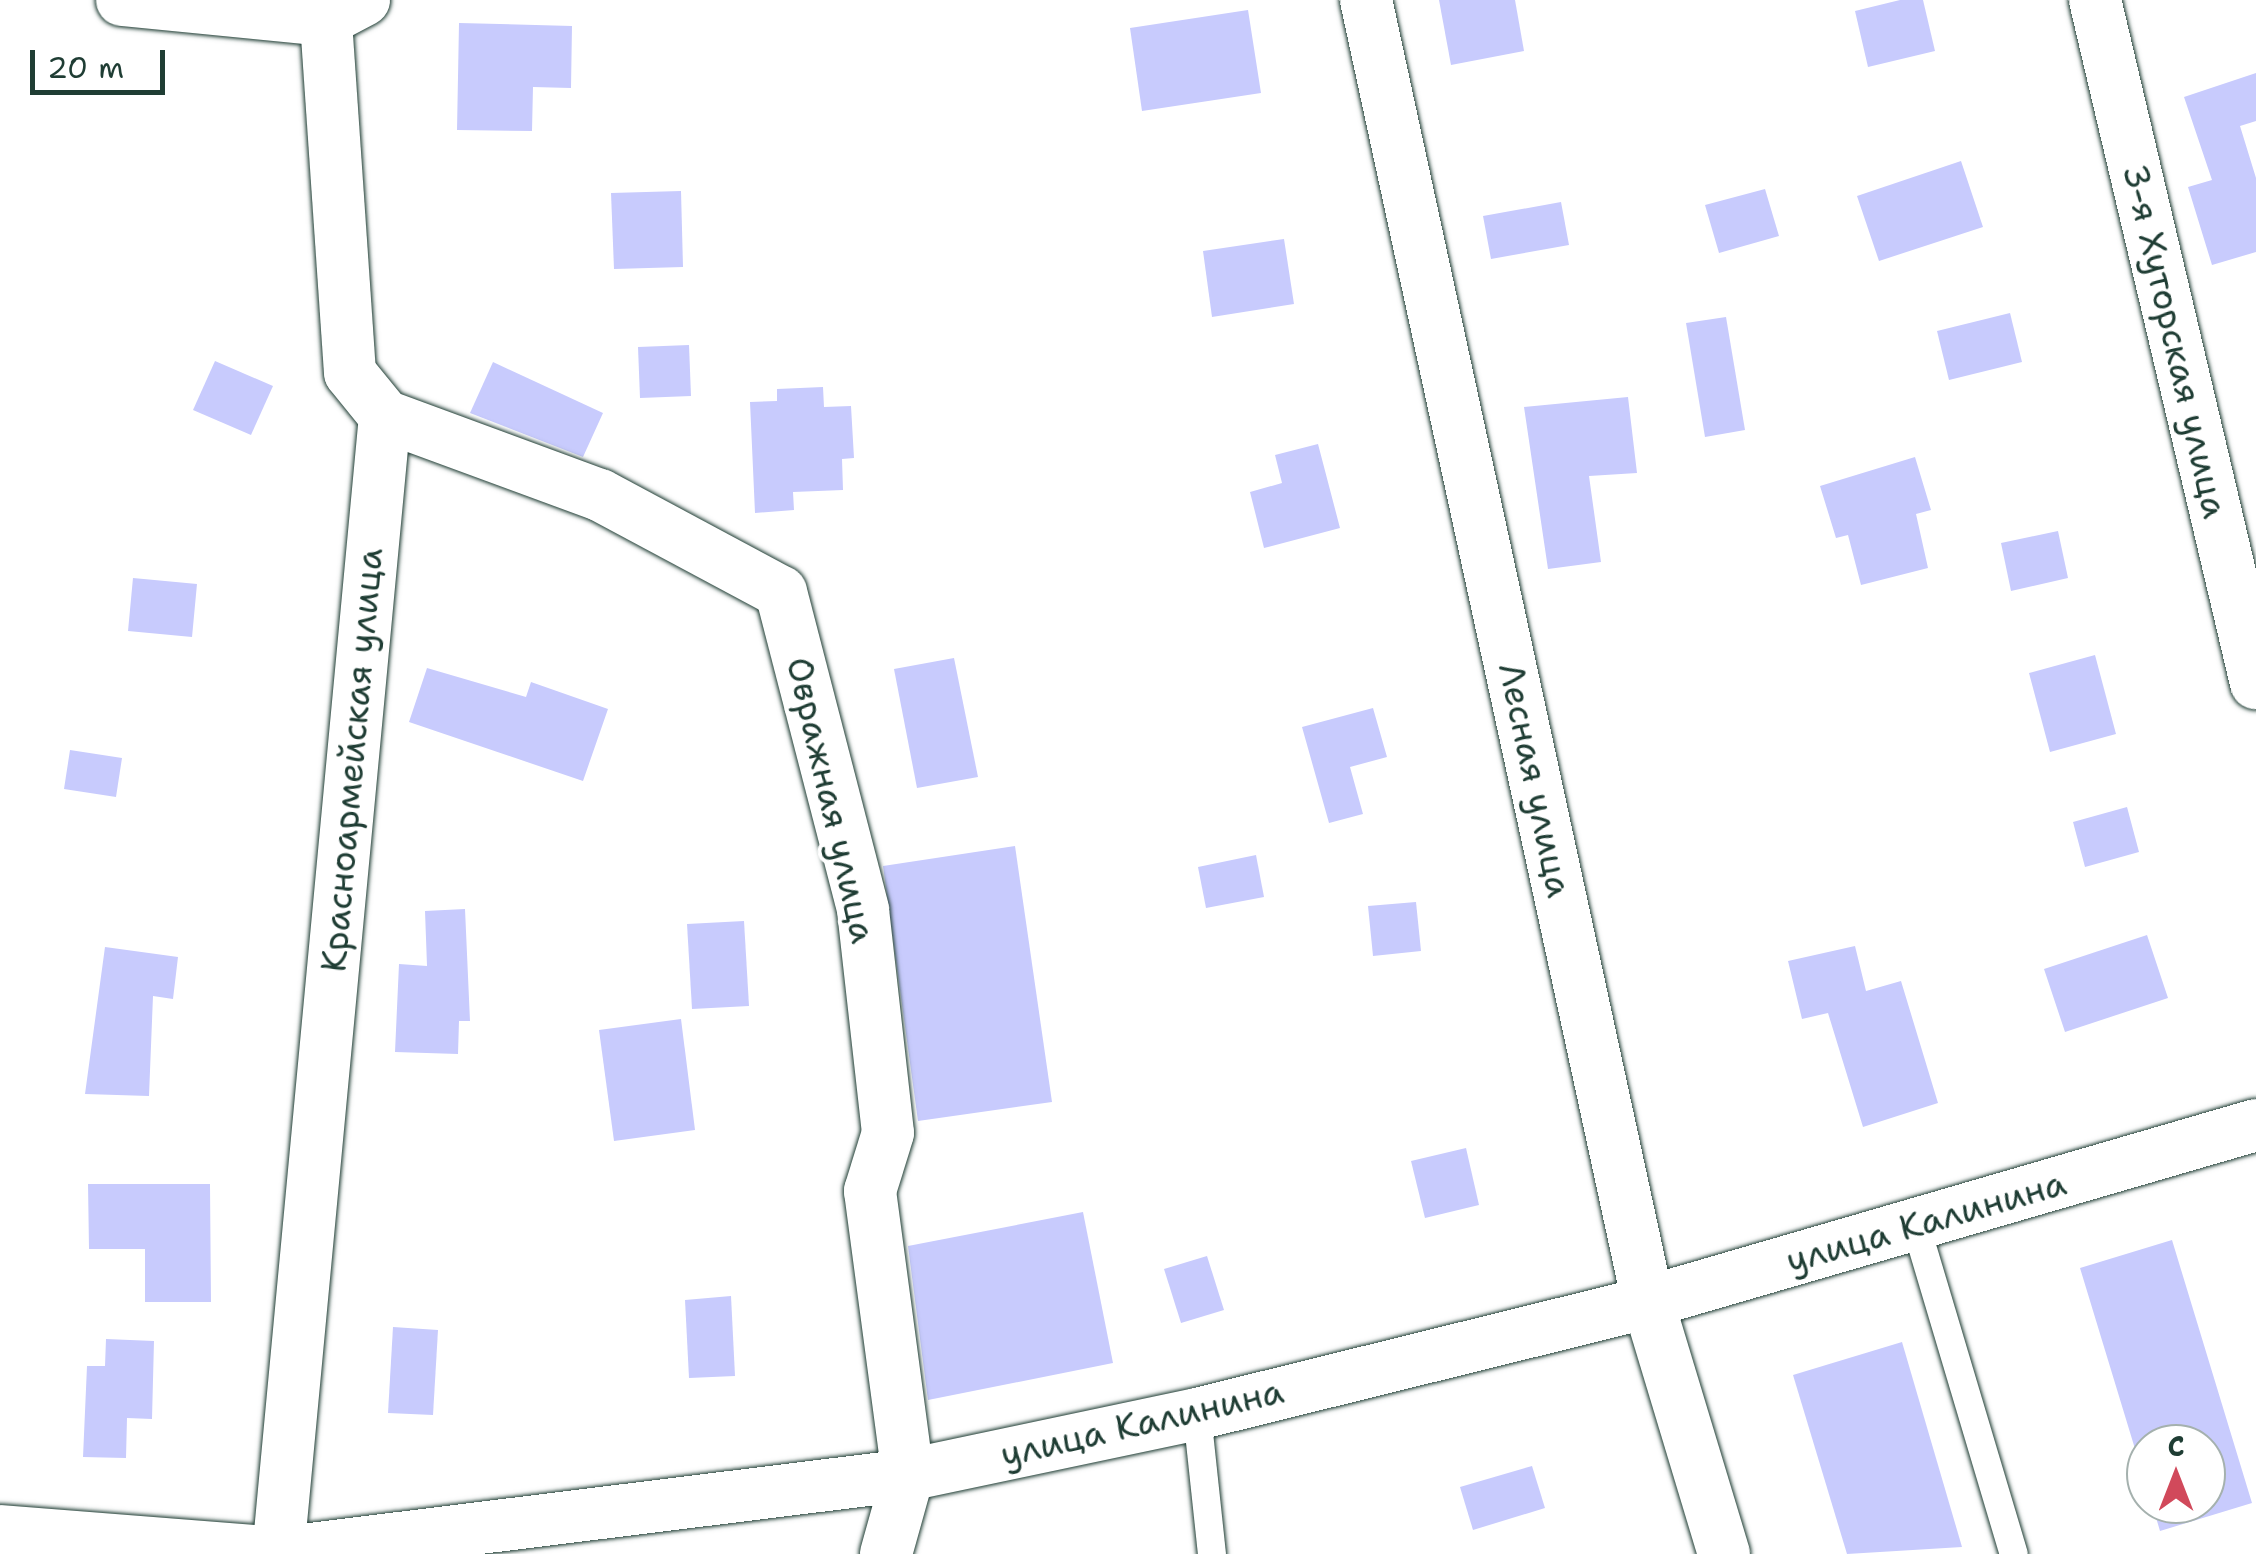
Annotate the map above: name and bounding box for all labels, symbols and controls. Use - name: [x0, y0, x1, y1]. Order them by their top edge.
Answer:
- scale bar: [35, 30, 170, 92]
- text: 20 m: [47, 47, 124, 88]
- street label: 3-я Хуторская улица: [2114, 160, 2236, 522]
- street label: Красноармейская улица: [313, 546, 391, 974]
- street label: Овражная улица: [778, 653, 884, 947]
- street label: Лесная улица: [1490, 659, 1580, 901]
- street label: улица Калинина: [1781, 1162, 2071, 1282]
- street label: улица Калинина: [996, 1370, 1288, 1476]
- north arrow: [2126, 1424, 2226, 1524]
- text: С: [2167, 1427, 2185, 1465]

